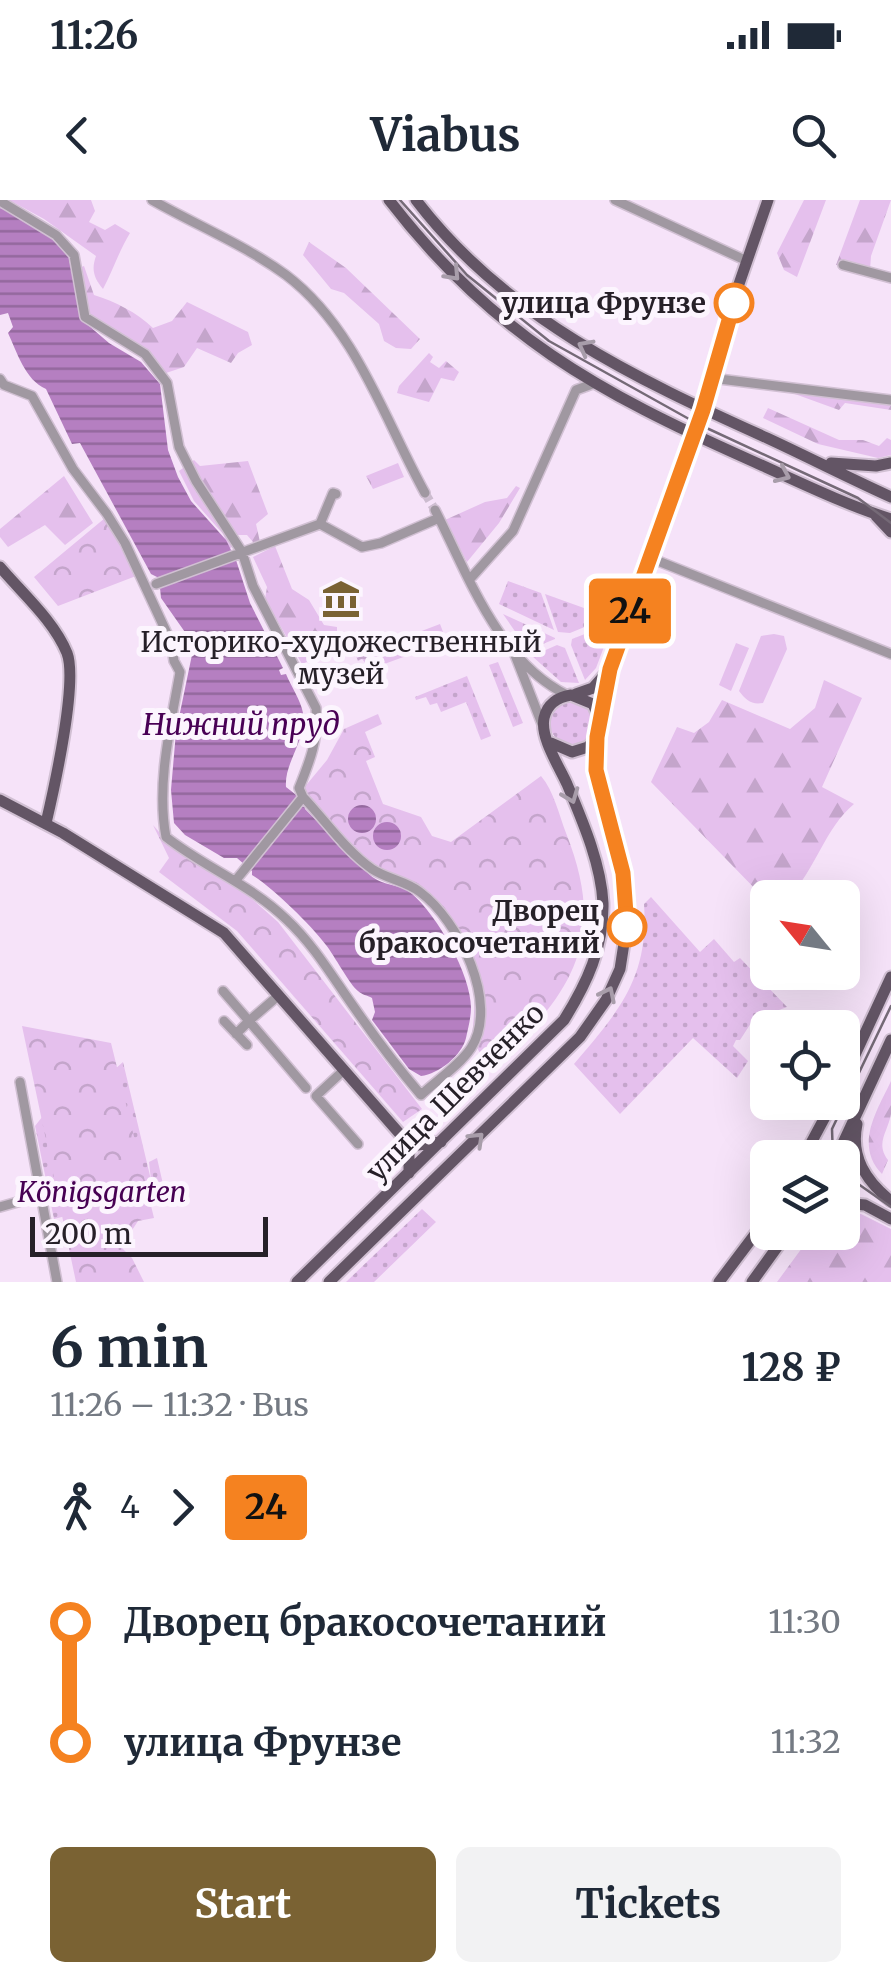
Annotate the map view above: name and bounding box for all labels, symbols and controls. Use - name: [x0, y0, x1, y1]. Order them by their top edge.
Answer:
- text: 11:26: [50, 12, 138, 59]
- text: Viabus: [370, 107, 521, 163]
- icon: back: [50, 108, 105, 163]
- icon: search: [786, 108, 841, 163]
- one-way arrow: [441, 263, 459, 281]
- marker: улица Фрунзе: [715, 284, 753, 322]
- place label: улица Фрунзе: [501, 285, 706, 321]
- one-way arrow: [577, 339, 595, 359]
- one-way arrow: [773, 463, 791, 483]
- museum icon: Историко-художественный музей: [320, 578, 362, 620]
- line badge: 24: [585, 578, 675, 644]
- text: 24: [609, 589, 651, 633]
- place label: Историко-художественный музей: [140, 624, 542, 692]
- water label: Нижний пруд: [142, 705, 340, 743]
- one-way arrow: [560, 786, 580, 804]
- north arrow: [750, 880, 860, 990]
- map controls: [750, 880, 860, 1250]
- place label: Дворец бракосочетаний: [359, 893, 600, 961]
- marker: Дворец бракосочетаний: [608, 908, 646, 946]
- one-way arrow: [595, 987, 615, 1005]
- street label: улица Шевченко: [358, 995, 552, 1189]
- button: locate: [750, 1010, 860, 1120]
- one-way arrow: [465, 1133, 483, 1151]
- button: layers: [750, 1140, 860, 1250]
- park label: Königsgarten: [16, 1174, 187, 1210]
- scale bar: [30, 1212, 268, 1256]
- text: 200 m: [45, 1216, 132, 1252]
- text: 6 min: [50, 1313, 208, 1382]
- text: 128 ₽: [742, 1344, 841, 1391]
- text: 11:26 – 11:32 · Bus: [50, 1385, 309, 1425]
- icon: walk: [50, 1480, 105, 1535]
- icon: forward: [155, 1480, 210, 1535]
- text: 24: [245, 1485, 287, 1529]
- text: 4: [120, 1487, 140, 1527]
- text: Дворец бракосочетаний: [124, 1599, 606, 1646]
- text: 11:30: [768, 1602, 841, 1642]
- text: улица Фрунзе: [124, 1719, 402, 1766]
- text: 11:32: [771, 1722, 841, 1762]
- button: Start: [50, 1847, 436, 1962]
- button: Tickets: [456, 1847, 841, 1962]

